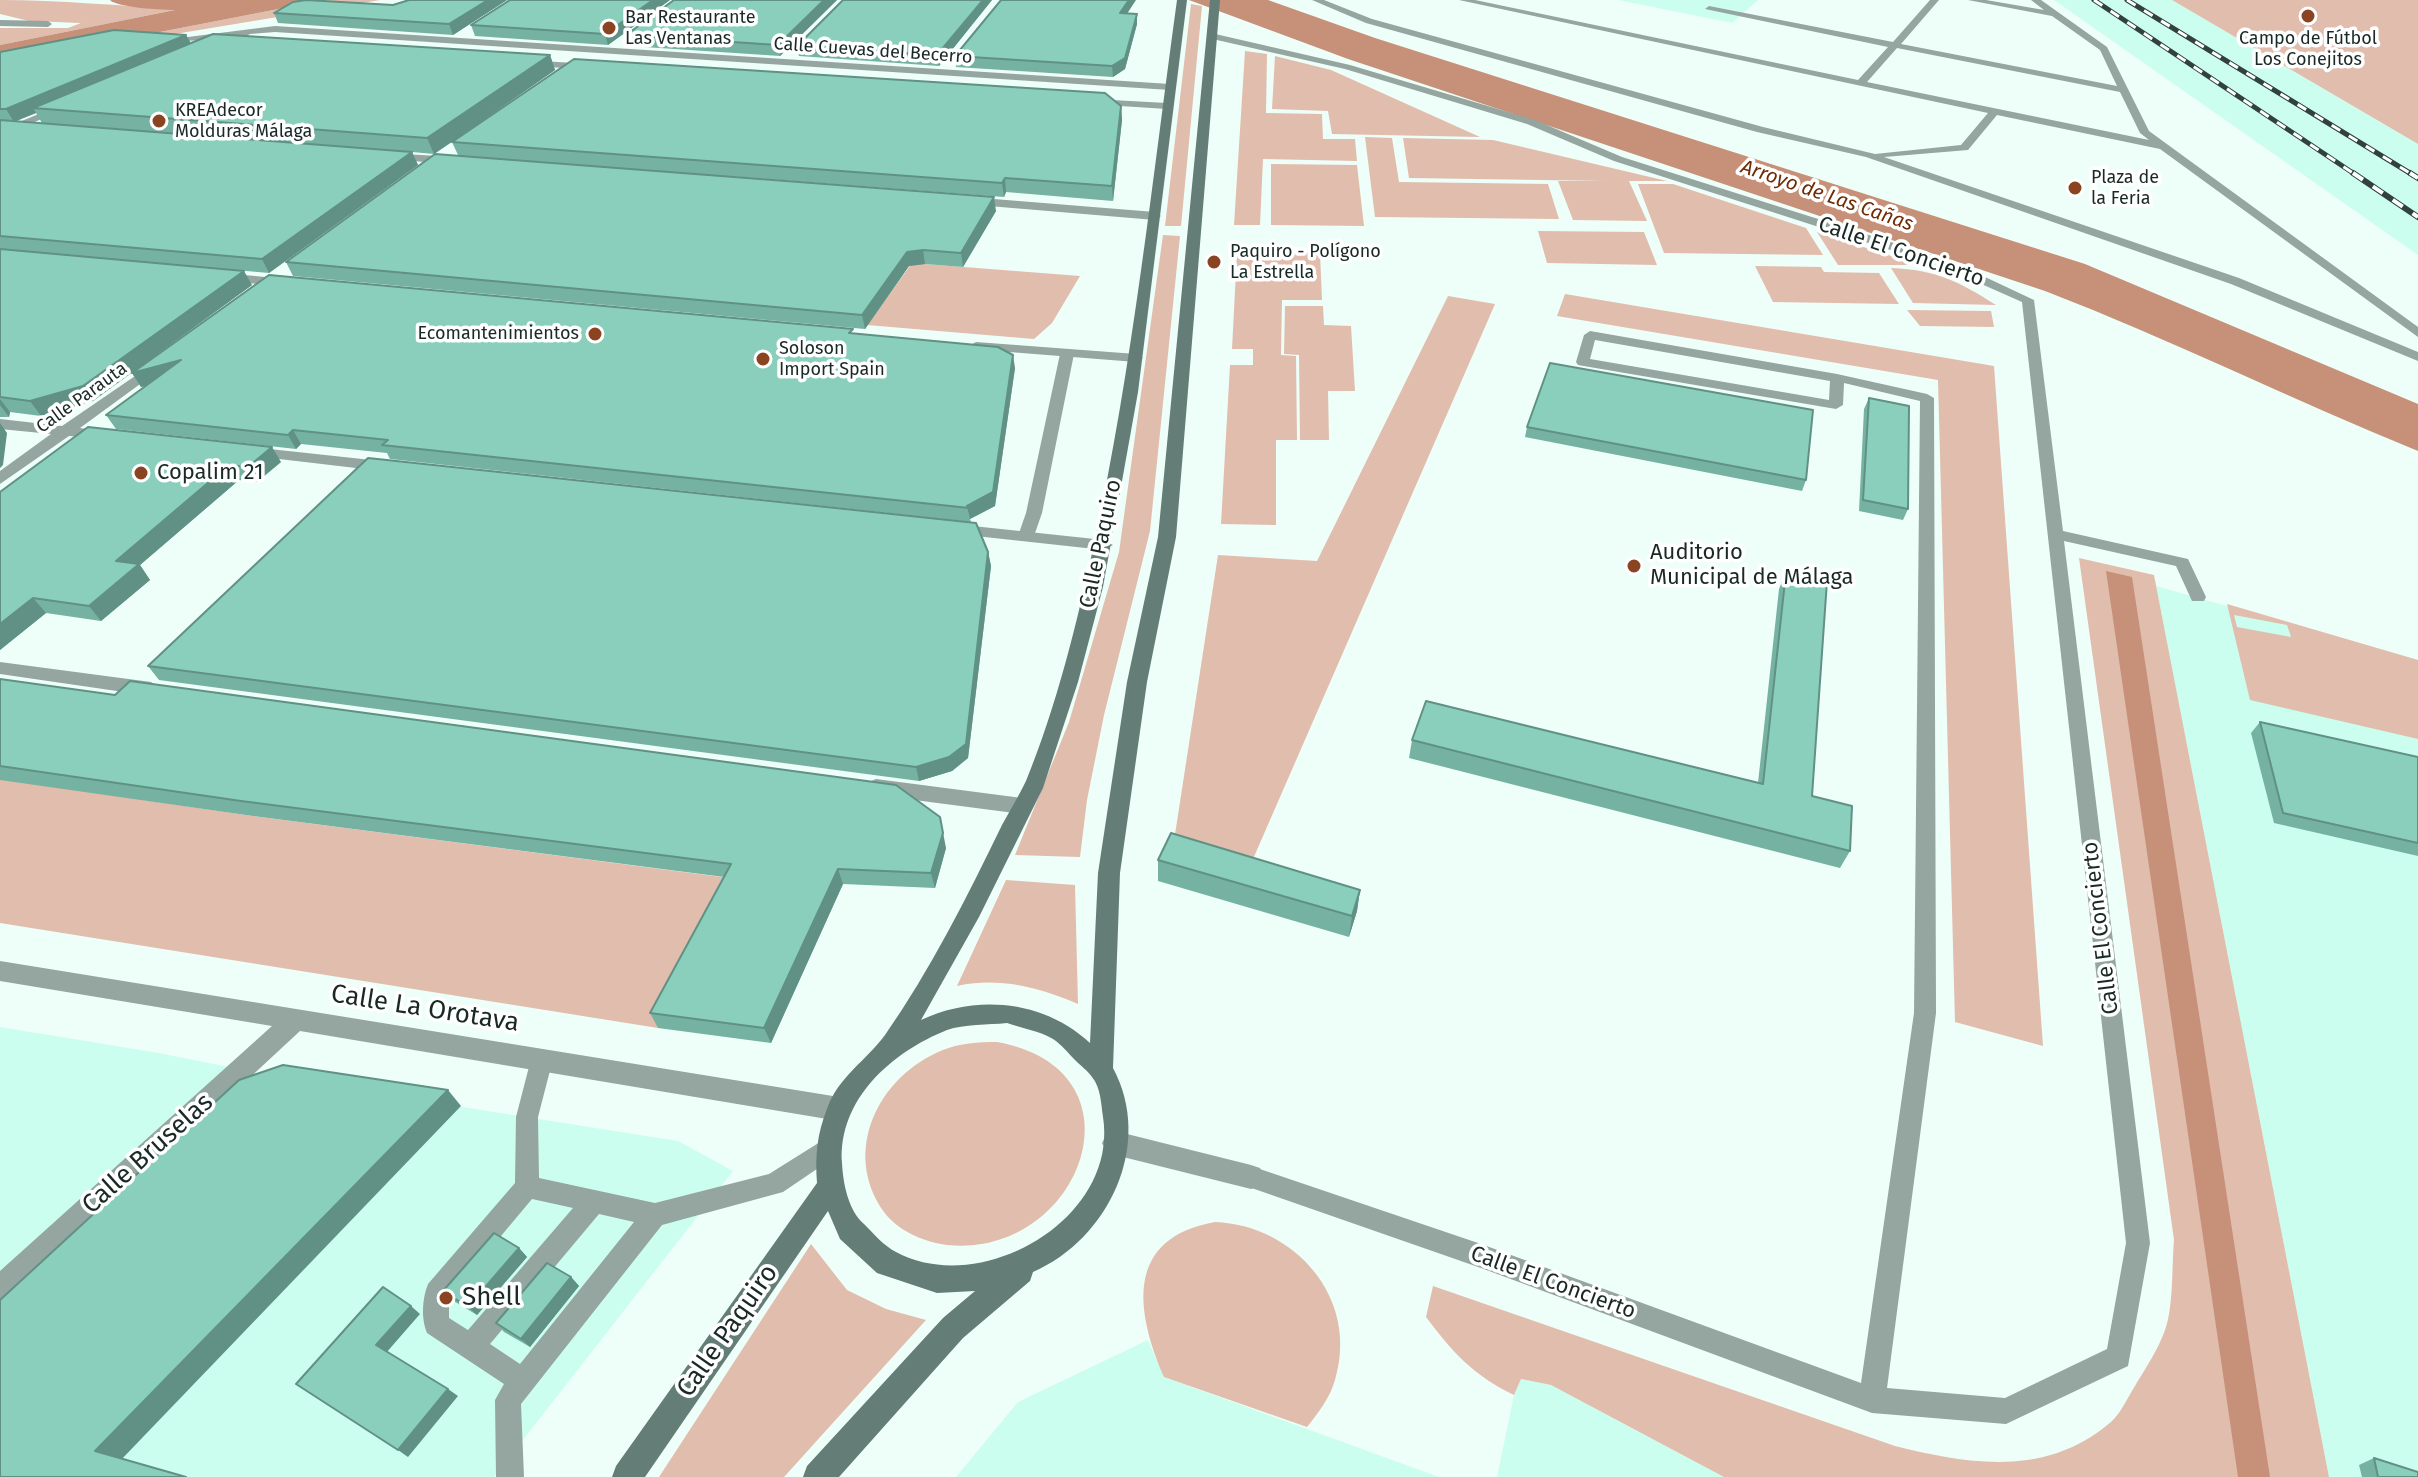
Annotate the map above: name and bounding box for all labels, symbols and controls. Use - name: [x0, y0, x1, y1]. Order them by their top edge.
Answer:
- place label: Bar Restaurante Las Ventanas: [625, 7, 756, 50]
- marker: Campo de Fútbol Los Conejitos: [2299, 7, 2317, 25]
- marker: Bar Restaurante Las Ventanas: [600, 19, 618, 37]
- place label: Campo de Fútbol Los Conejitos: [2239, 28, 2377, 70]
- street label: Calle Cuevas del Becerro: [773, 33, 973, 69]
- place label: KREAdecor Molduras Málaga: [175, 100, 312, 142]
- marker: KREAdecor Molduras Málaga: [150, 112, 168, 130]
- water label: Arroyo de Las Cañas: [1738, 155, 1916, 237]
- place label: Plaza de la Feria: [2091, 167, 2159, 210]
- marker: Plaza de la Feria: [2066, 179, 2084, 197]
- street label: Calle El Concierto: [1815, 211, 1987, 293]
- place label: Paquiro - Polígono La Estrella: [1230, 241, 1381, 284]
- marker: Paquiro - Polígono La Estrella: [1205, 253, 1223, 271]
- place label: Ecomantenimientos: [418, 323, 579, 345]
- marker: Ecomantenimientos: [586, 325, 604, 343]
- place label: Soloson Import Spain: [779, 338, 885, 380]
- marker: Soloson Import Spain: [754, 350, 772, 368]
- street label: Calle Parauta: [33, 358, 131, 438]
- place label: Copalim 21: [157, 460, 264, 486]
- marker: Copalim 21: [132, 464, 150, 482]
- street label: Calle Paquiro: [1074, 477, 1128, 611]
- place label: Auditorio Municipal de Málaga: [1650, 540, 1854, 592]
- marker: Auditorio Municipal de Málaga: [1625, 557, 1643, 575]
- street label: Calle El Concierto: [2077, 840, 2125, 1016]
- street label: Calle La Orotava: [329, 979, 521, 1039]
- street label: Calle Bruselas: [76, 1087, 220, 1221]
- street label: Calle El Concierto: [1467, 1241, 1639, 1325]
- street label: Calle Paquiro: [671, 1259, 785, 1403]
- place label: Shell: [462, 1282, 521, 1314]
- marker: Shell: [437, 1289, 455, 1307]

